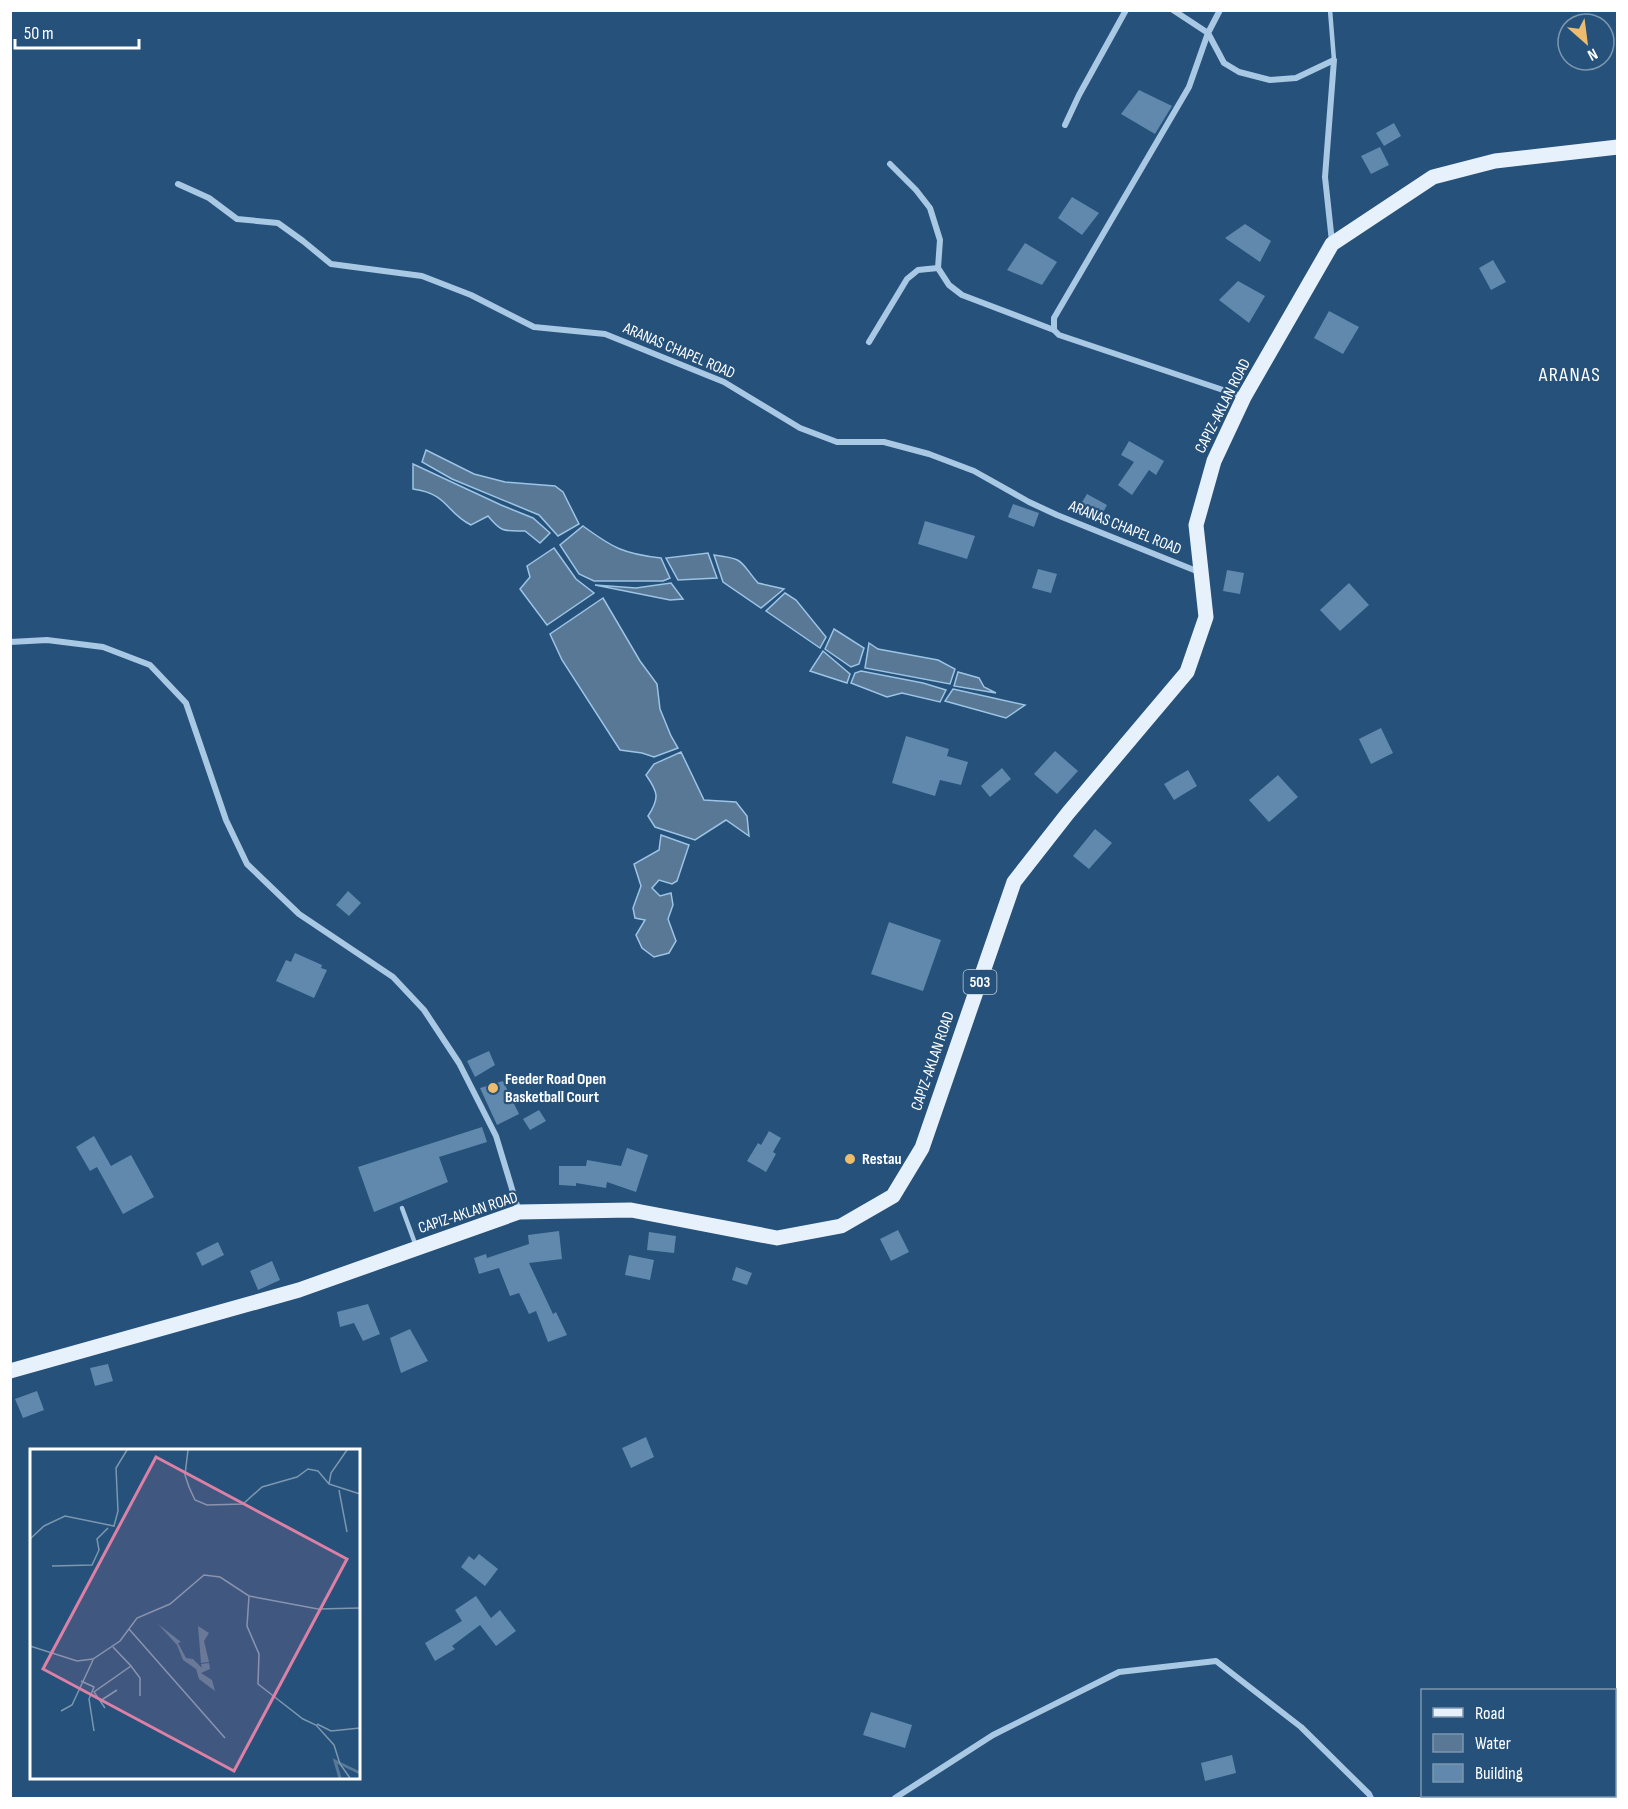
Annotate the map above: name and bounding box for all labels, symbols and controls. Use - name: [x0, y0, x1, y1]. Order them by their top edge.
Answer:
- scale bar: [15, 12, 140, 50]
- north arrow: [1556, 12, 1616, 72]
- text: 50 m: [24, 23, 54, 44]
- text: N: [1584, 44, 1601, 64]
- street label: ARANAS CHAPEL ROAD: [619, 318, 738, 383]
- street label: CAPIZ-AKLAN ROAD: [1191, 355, 1255, 456]
- district label: ARANAS: [1538, 363, 1601, 387]
- street label: ARANAS CHAPEL ROAD: [1065, 496, 1184, 559]
- road number: 503: [964, 970, 996, 994]
- street label: CAPIZ-AKLAN ROAD: [907, 1009, 959, 1113]
- place label: Feeder Road Open Basketball Court: [505, 1070, 606, 1107]
- marker: Feeder Road Open Basketball Court: [486, 1081, 500, 1095]
- place label: Restau: [862, 1150, 901, 1169]
- marker: Restau: [843, 1152, 857, 1166]
- street label: CAPIZ-AKLAN ROAD: [416, 1188, 520, 1238]
- inset map: [30, 1449, 360, 1779]
- legend: [1421, 1689, 1616, 1797]
- text: Road: [1475, 1703, 1505, 1724]
- text: Water: [1475, 1733, 1511, 1754]
- text: Building: [1475, 1763, 1523, 1784]

